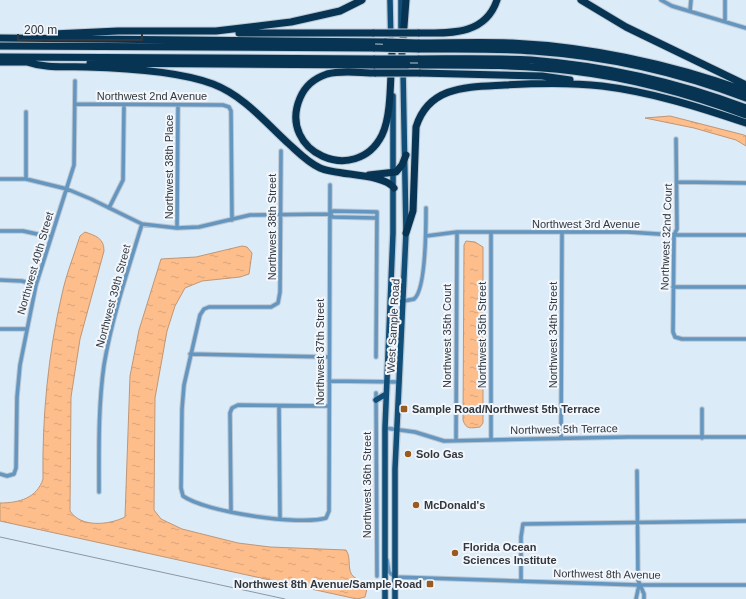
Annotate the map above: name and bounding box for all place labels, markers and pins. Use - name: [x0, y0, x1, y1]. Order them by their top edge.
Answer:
- place label: Sample Road/Northwest 5th Terrace: [412, 403, 600, 415]
- marker: Sample Road/Northwest 5th Terrace: [399, 404, 409, 414]
- place label: Solo Gas: [416, 448, 464, 460]
- marker: Solo Gas: [403, 449, 413, 459]
- place label: McDonald's: [424, 499, 485, 511]
- marker: McDonald's: [411, 500, 421, 510]
- place label: Florida Ocean Sciences Institute: [463, 541, 557, 566]
- marker: Florida Ocean Sciences Institute: [450, 548, 460, 558]
- place label: Northwest 8th Avenue/Sample Road: [234, 578, 422, 590]
- marker: Northwest 8th Avenue/Sample Road: [425, 579, 435, 589]

